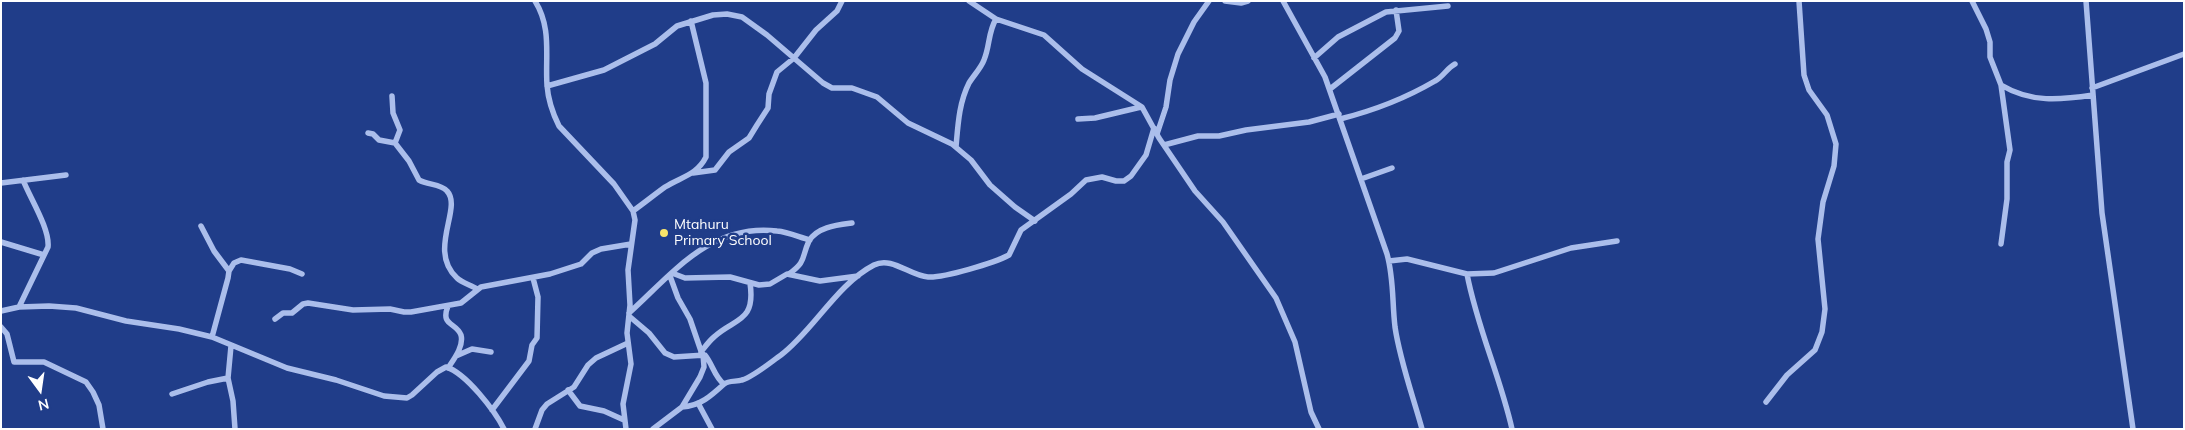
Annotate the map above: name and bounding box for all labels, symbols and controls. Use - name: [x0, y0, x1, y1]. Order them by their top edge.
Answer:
- place label: Mtahuru Primary School: [674, 217, 772, 250]
- marker: Mtahuru Primary School: [658, 227, 670, 239]
- north arrow: [15, 365, 65, 415]
- text: N: [36, 395, 51, 415]

